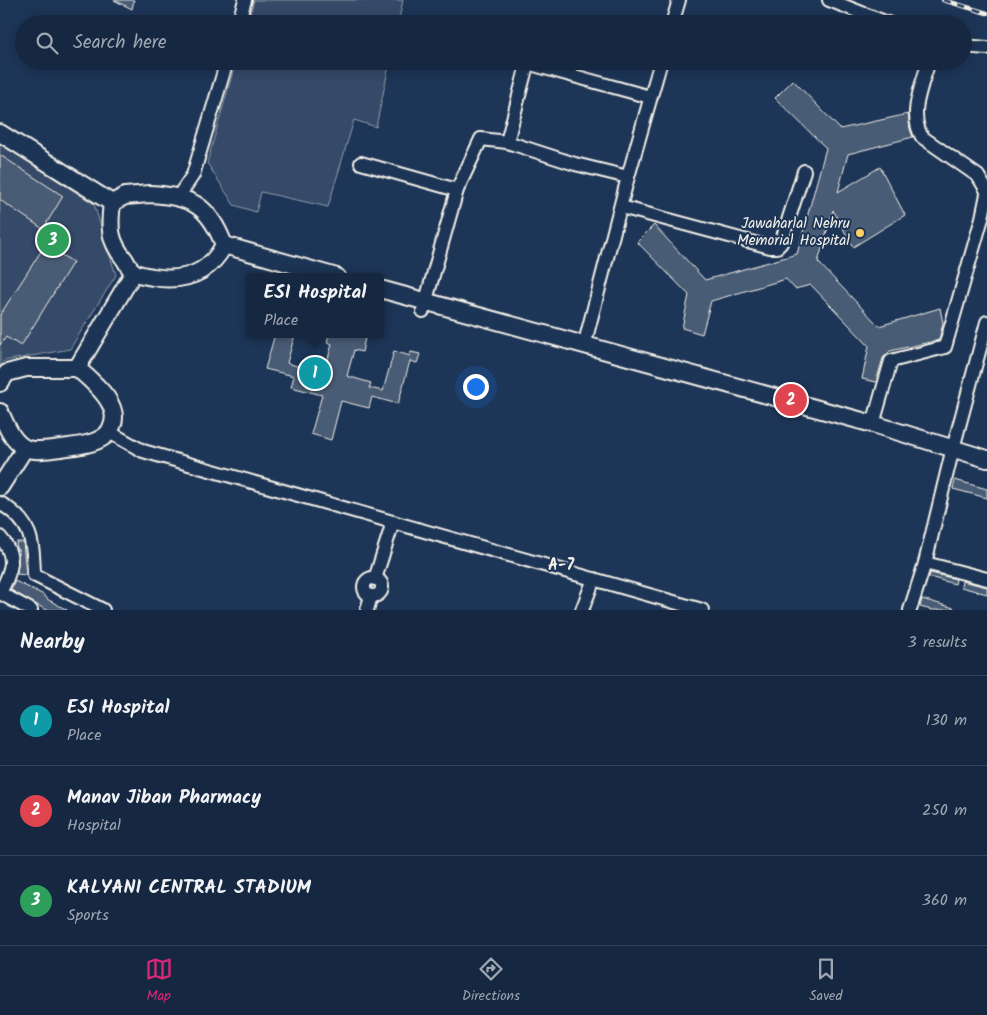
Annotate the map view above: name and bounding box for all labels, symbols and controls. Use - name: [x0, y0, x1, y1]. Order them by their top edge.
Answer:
- search box: [15, 15, 972, 70]
- text: Search here: [73, 28, 167, 58]
- icon: search: [33, 29, 61, 57]
- place label: Jawaharlal Nehru Memorial Hospital: [737, 212, 850, 253]
- pin: 3: [37, 221, 69, 259]
- marker: Jawaharlal Nehru Memorial Hospital: [854, 227, 866, 239]
- popup: [246, 273, 384, 338]
- text: ESI Hospital: [264, 278, 366, 308]
- text: Place: [264, 308, 298, 333]
- pin: 1: [299, 354, 331, 392]
- your location: [463, 374, 489, 400]
- pin: 2: [775, 381, 807, 419]
- district label: A-7: [548, 553, 575, 578]
- text: Nearby: [20, 626, 85, 659]
- text: 3 results: [908, 630, 967, 655]
- text: ESI Hospital: [67, 693, 170, 723]
- text: 1: [34, 708, 38, 733]
- text: 130 m: [926, 708, 967, 733]
- text: Place: [67, 723, 101, 748]
- text: Manav Jiban Pharmacy: [67, 783, 261, 813]
- text: 2: [31, 798, 41, 823]
- text: 250 m: [922, 798, 967, 823]
- text: Hospital: [67, 813, 121, 838]
- text: KALYANI CENTRAL STADIUM: [67, 873, 311, 903]
- text: 3: [32, 888, 40, 913]
- text: 360 m: [922, 888, 967, 913]
- text: Sports: [67, 903, 109, 928]
- tab: Map: [145, 955, 173, 1007]
- tab: Directions: [462, 955, 520, 1007]
- tab: Saved: [809, 955, 842, 1007]

